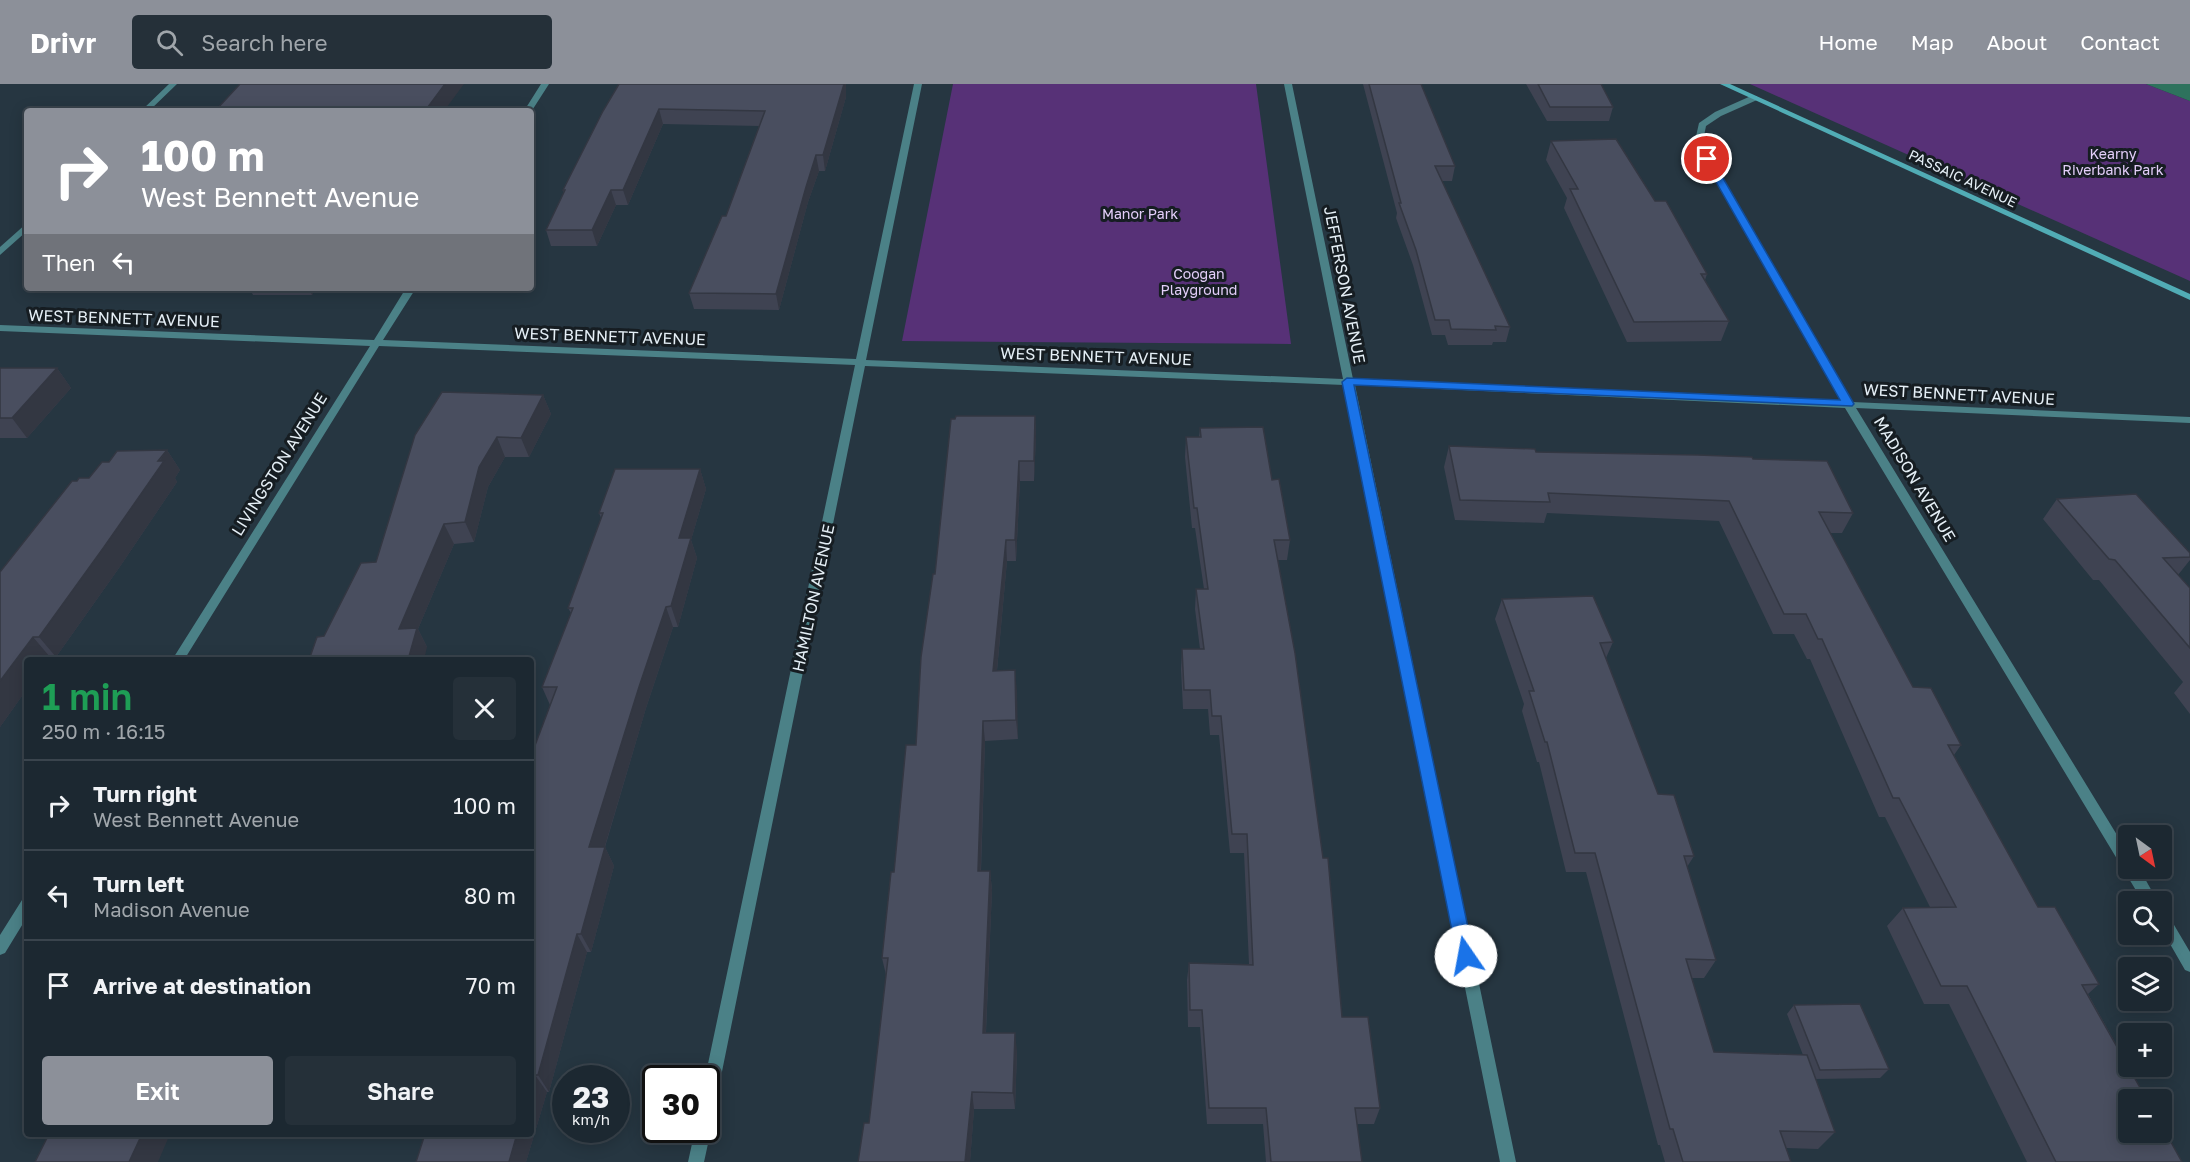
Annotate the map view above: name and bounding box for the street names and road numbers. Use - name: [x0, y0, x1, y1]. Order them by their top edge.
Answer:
- street label: PASSAIC AVENUE: [1906, 146, 2020, 210]
- street label: JEFFERSON AVENUE: [1320, 205, 1370, 365]
- street label: WEST BENNETT AVENUE: [28, 305, 220, 331]
- street label: WEST BENNETT AVENUE: [514, 323, 706, 349]
- street label: WEST BENNETT AVENUE: [1000, 343, 1192, 369]
- street label: WEST BENNETT AVENUE: [1863, 379, 2055, 409]
- street label: LIVINGSTON AVENUE: [227, 389, 331, 539]
- street label: MADISON AVENUE: [1870, 413, 1960, 545]
- street label: HAMILTON AVENUE: [788, 522, 838, 674]

